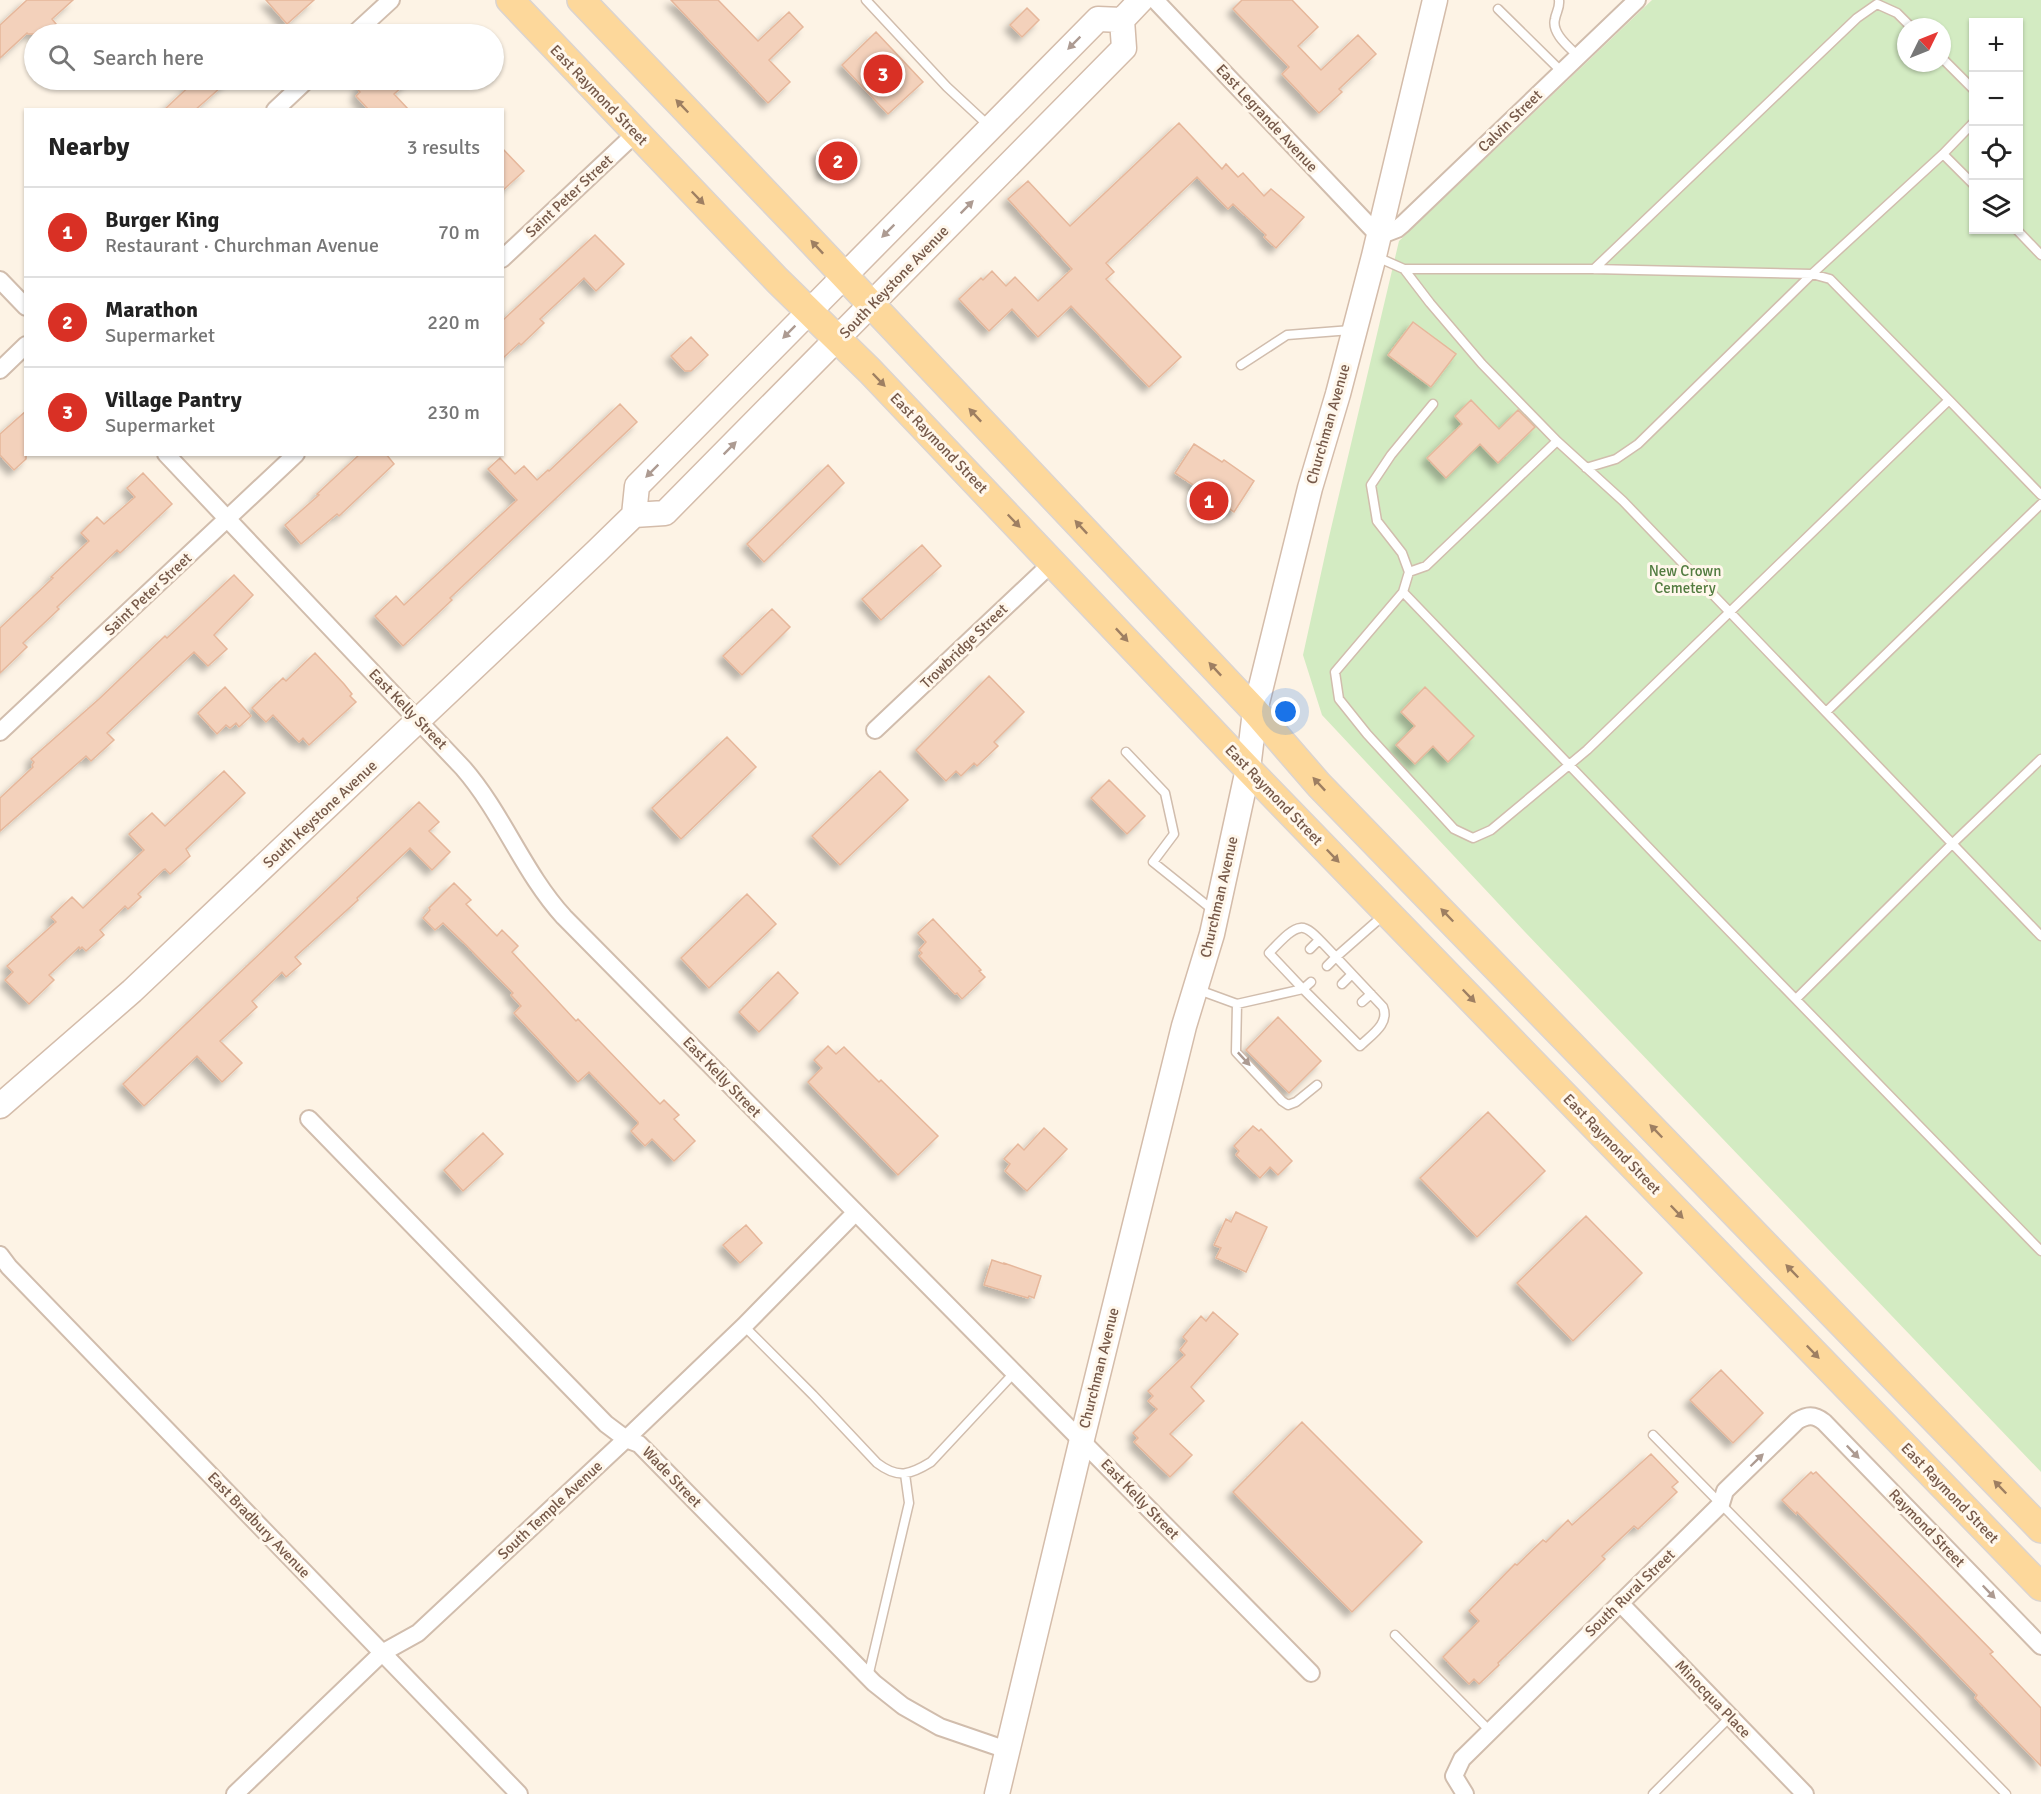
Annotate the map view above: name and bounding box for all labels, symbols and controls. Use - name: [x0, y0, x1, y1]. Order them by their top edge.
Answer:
- north arrow: [1897, 18, 1951, 72]
- map controls: [1969, 18, 2023, 234]
- button: +: [1969, 18, 2023, 72]
- search box: [24, 24, 504, 90]
- one-way arrow: [1067, 36, 1081, 50]
- icon: search: [45, 41, 78, 74]
- street label: East Raymond Street: [546, 41, 652, 149]
- text: Search here: [93, 44, 204, 71]
- pin: 3: [864, 52, 902, 97]
- street label: East Legrande Avenue: [1212, 60, 1322, 176]
- button: −: [1969, 72, 2023, 126]
- street label: Calvin Street: [1474, 86, 1546, 156]
- one-way arrow: [676, 99, 690, 113]
- button: locate: [1969, 126, 2023, 180]
- text: Nearby: [48, 131, 129, 163]
- text: 3 results: [407, 135, 480, 160]
- pin: 2: [818, 138, 858, 184]
- street label: Saint Peter Street: [522, 151, 616, 241]
- button: layers: [1969, 180, 2023, 234]
- one-way arrow: [691, 191, 705, 206]
- one-way arrow: [960, 201, 974, 215]
- text: Burger King: [105, 206, 219, 233]
- text: 1: [62, 220, 73, 245]
- text: 70 m: [438, 220, 480, 245]
- street label: South Keystone Avenue: [836, 222, 952, 342]
- one-way arrow: [882, 224, 896, 238]
- text: Restaurant · Churchman Avenue: [105, 233, 379, 258]
- one-way arrow: [810, 239, 824, 254]
- text: Marathon: [105, 296, 198, 323]
- text: 2: [62, 310, 73, 335]
- text: 220 m: [427, 310, 480, 335]
- text: Supermarket: [105, 323, 215, 348]
- one-way arrow: [782, 325, 796, 339]
- street label: Churchman Avenue: [1302, 362, 1354, 486]
- one-way arrow: [872, 373, 886, 387]
- text: Village Pantry: [105, 386, 242, 413]
- street label: East Raymond Street: [886, 389, 992, 497]
- text: 3: [62, 400, 73, 425]
- text: 230 m: [427, 400, 480, 425]
- one-way arrow: [969, 408, 983, 422]
- text: Supermarket: [105, 413, 215, 438]
- one-way arrow: [723, 441, 737, 456]
- one-way arrow: [645, 464, 659, 478]
- pin: 1: [1190, 478, 1228, 524]
- one-way arrow: [1007, 514, 1021, 529]
- one-way arrow: [1075, 520, 1089, 534]
- street label: Saint Peter Street: [101, 549, 195, 639]
- park label: New Crown Cemetery: [1649, 562, 1721, 597]
- street label: Trowbridge Street: [917, 600, 1011, 692]
- one-way arrow: [1114, 627, 1128, 641]
- one-way arrow: [1209, 662, 1222, 677]
- street label: East Kelly Street: [365, 665, 451, 753]
- your location: [1271, 697, 1300, 726]
- street label: East Raymond Street: [1221, 741, 1327, 849]
- street label: South Keystone Avenue: [259, 756, 381, 872]
- one-way arrow: [1313, 777, 1326, 792]
- street label: Churchman Avenue: [1196, 835, 1242, 959]
- one-way arrow: [1326, 849, 1340, 864]
- one-way arrow: [1441, 909, 1455, 923]
- one-way arrow: [1461, 989, 1475, 1003]
- street label: East Kelly Street: [679, 1033, 765, 1121]
- one-way arrow: [1236, 1052, 1250, 1066]
- street label: East Raymond Street: [1559, 1090, 1665, 1198]
- one-way arrow: [1649, 1125, 1663, 1139]
- one-way arrow: [1670, 1204, 1684, 1218]
- one-way arrow: [1785, 1265, 1799, 1279]
- street label: Churchman Avenue: [1075, 1306, 1123, 1430]
- one-way arrow: [1806, 1344, 1820, 1359]
- street label: East Raymond Street: [1897, 1439, 2003, 1547]
- street label: Wade Street: [639, 1443, 705, 1511]
- one-way arrow: [1846, 1445, 1860, 1459]
- one-way arrow: [1750, 1453, 1764, 1467]
- street label: East Kelly Street: [1097, 1455, 1183, 1543]
- street label: South Temple Avenue: [494, 1457, 606, 1563]
- street label: East Bradbury Avenue: [204, 1468, 314, 1582]
- one-way arrow: [1994, 1480, 2008, 1494]
- street label: Raymond Street: [1885, 1485, 1969, 1571]
- street label: South Rural Street: [1581, 1546, 1679, 1640]
- one-way arrow: [1982, 1585, 1996, 1600]
- street label: Minocqua Place: [1671, 1656, 1755, 1742]

